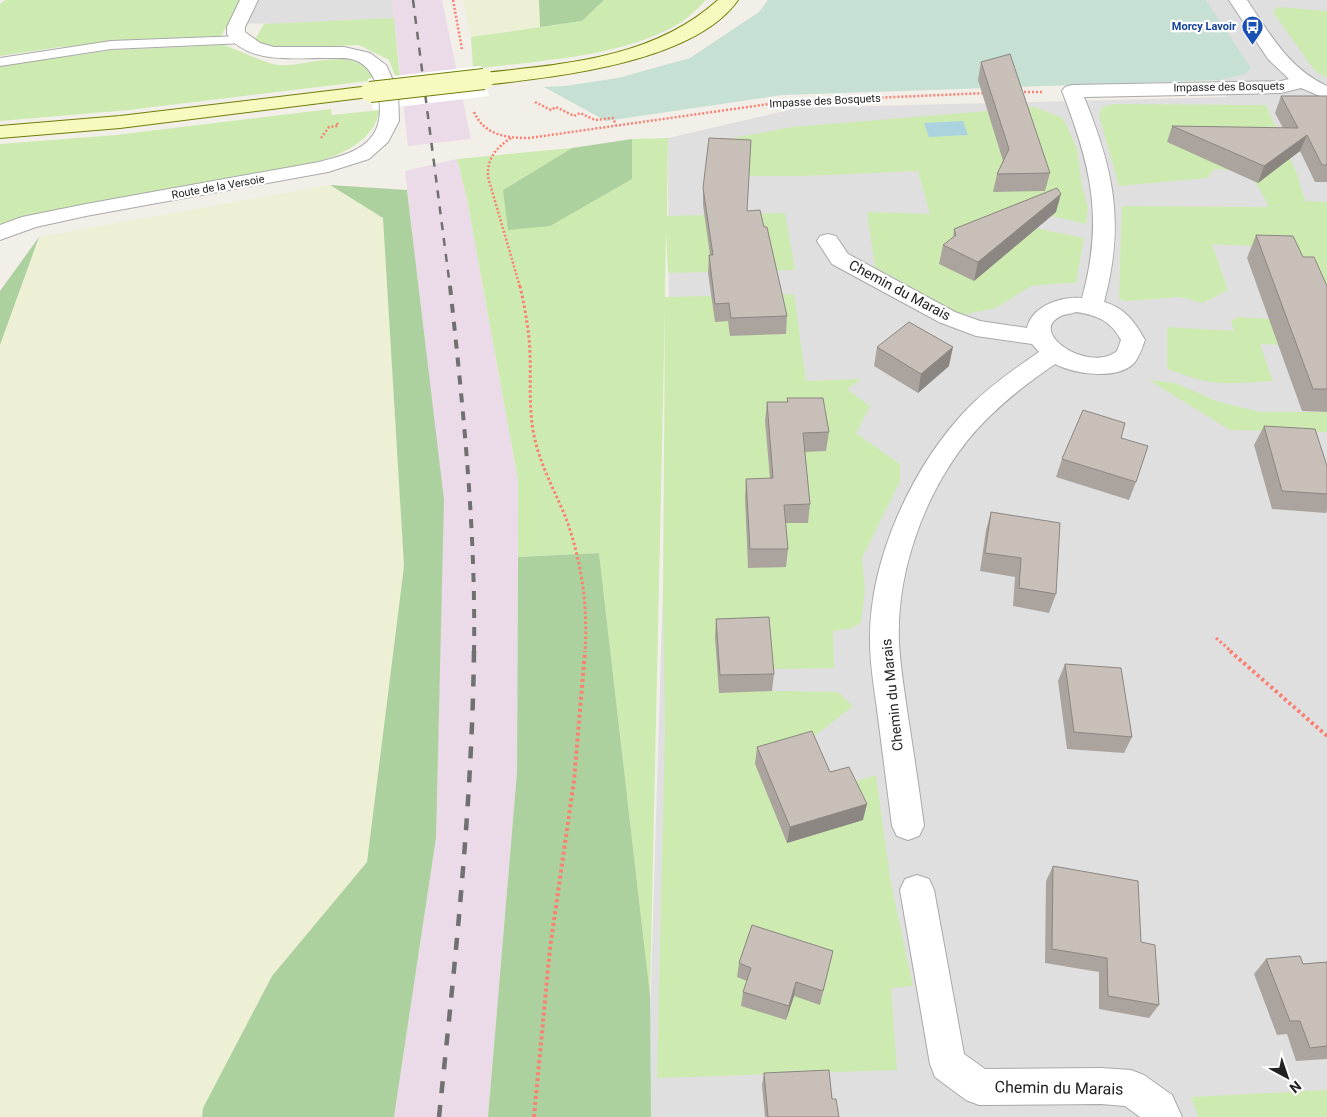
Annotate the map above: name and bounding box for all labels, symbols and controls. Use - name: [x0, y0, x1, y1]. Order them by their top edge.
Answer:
- bus stop icon: Morcy Lavoir: [1240, 14, 1264, 45]
- place label: Morcy Lavoir: [1172, 20, 1236, 33]
- street label: Impasse des Bosquets: [1173, 80, 1285, 94]
- street label: Impasse des Bosquets: [769, 92, 881, 110]
- street label: Route de la Versoie: [170, 172, 266, 202]
- street label: Chemin du Marais: [846, 256, 954, 324]
- street label: Chemin du Marais: [878, 638, 906, 752]
- north arrow: [1262, 1052, 1312, 1102]
- street label: Chemin du Marais: [994, 1077, 1124, 1099]
- text: N: [1286, 1078, 1304, 1096]

